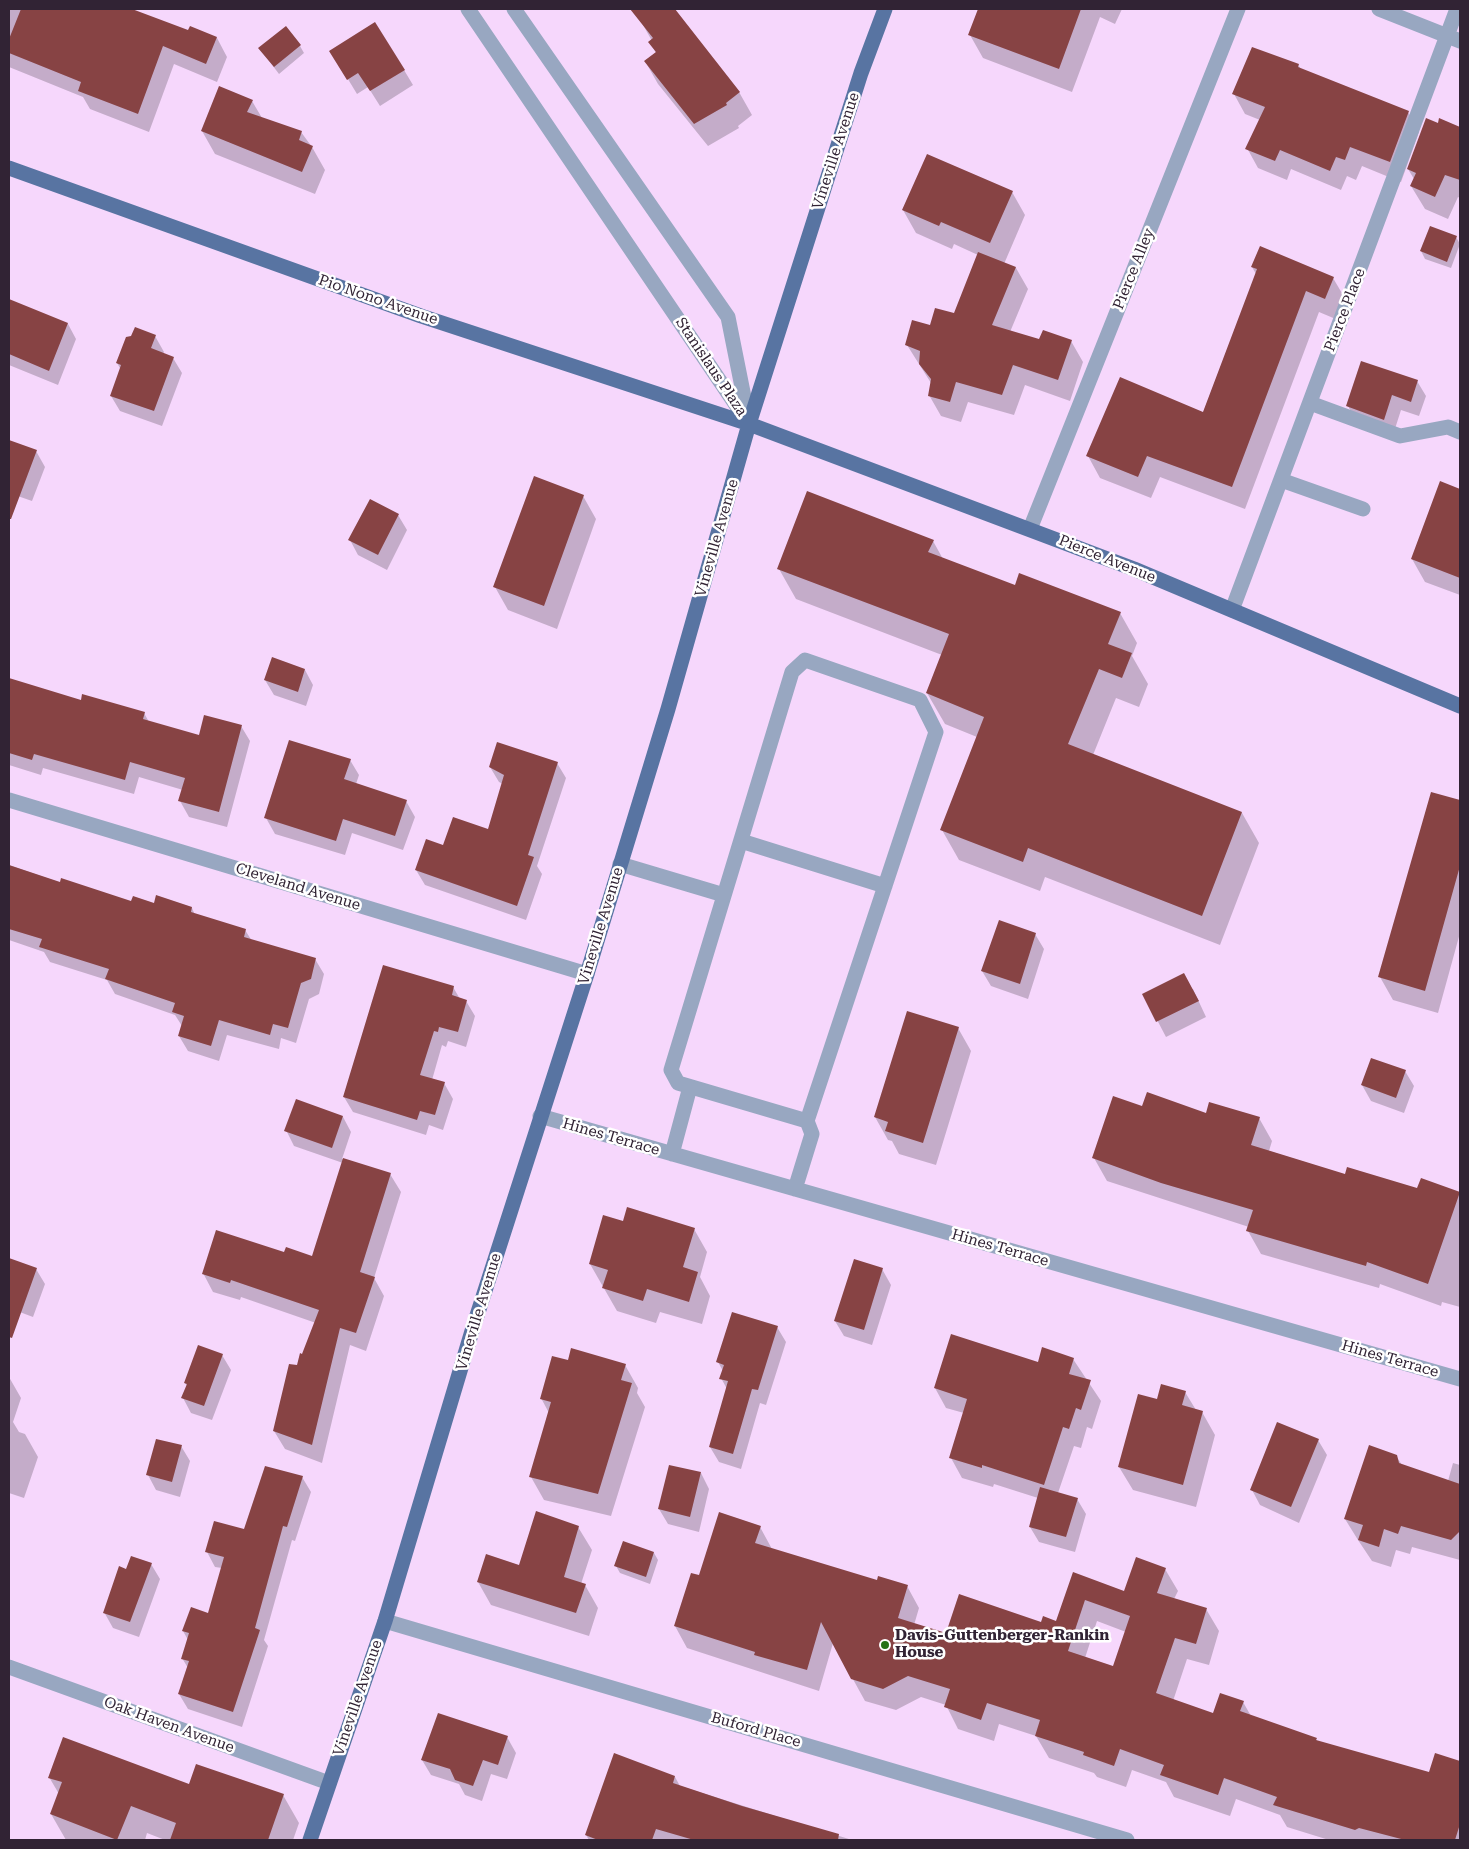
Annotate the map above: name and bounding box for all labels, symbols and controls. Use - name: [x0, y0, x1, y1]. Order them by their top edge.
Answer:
- street label: Vineville Avenue: [809, 90, 863, 212]
- street label: Pierce Alley: [1110, 226, 1158, 312]
- street label: Pierce Place: [1321, 266, 1369, 354]
- street label: Pio Nono Avenue: [316, 271, 440, 329]
- street label: Stanislaus Plaza: [671, 314, 751, 420]
- street label: Vineville Avenue: [692, 477, 742, 599]
- street label: Pierce Avenue: [1056, 531, 1158, 587]
- street label: Cleveland Avenue: [233, 859, 363, 915]
- street label: Vineville Avenue: [575, 865, 627, 987]
- street label: Hines Terrace: [560, 1115, 662, 1159]
- street label: Hines Terrace: [949, 1226, 1051, 1270]
- street label: Vineville Avenue: [453, 1251, 505, 1373]
- street label: Hines Terrace: [1339, 1337, 1441, 1381]
- place label: Davis-Guttenberger-Rankin House: [895, 1627, 1109, 1662]
- street label: Vineville Avenue: [330, 1638, 386, 1758]
- marker: Davis-Guttenberger-Rankin House: [879, 1639, 891, 1651]
- street label: Oak Haven Avenue: [101, 1693, 237, 1757]
- street label: Buford Place: [709, 1709, 803, 1751]

